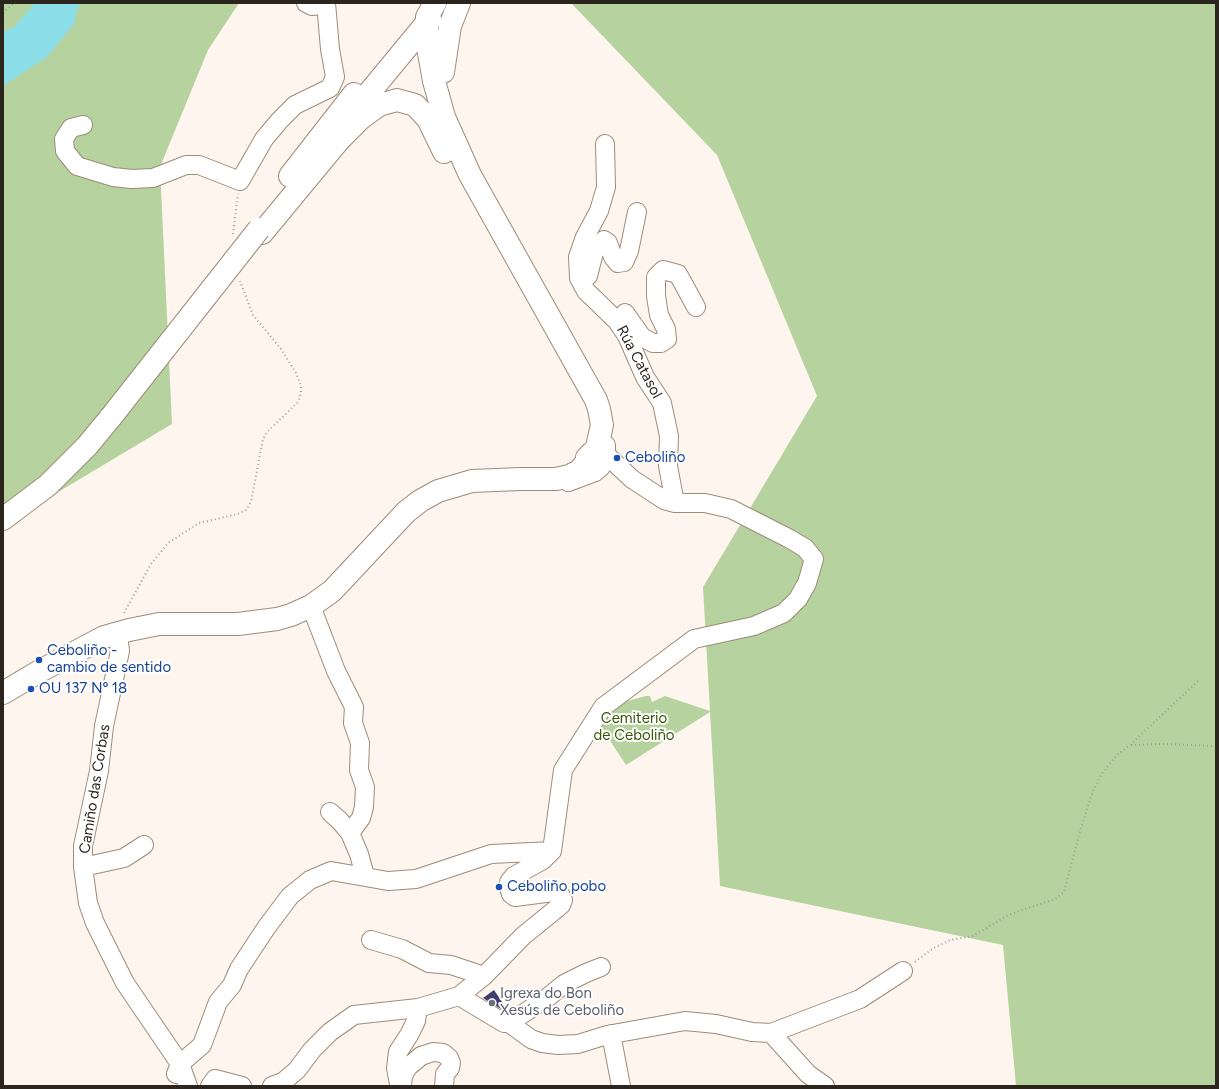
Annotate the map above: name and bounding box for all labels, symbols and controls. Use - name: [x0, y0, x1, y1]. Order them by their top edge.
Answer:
- street label: Rúa Catasol: [612, 323, 666, 401]
- place label: Ceboliño: [625, 449, 685, 467]
- marker: Ceboliño: [612, 453, 622, 463]
- place label: Ceboliño - cambio de sentido: [47, 642, 171, 677]
- marker: Ceboliño - cambio de sentido: [34, 655, 44, 665]
- place label: OU 137 Nº 18: [39, 680, 127, 698]
- marker: OU 137 Nº 18: [26, 684, 36, 694]
- park label: Cemiterio de Ceboliño: [593, 710, 675, 745]
- street label: Camiño das Corbas: [76, 723, 114, 855]
- place label: Ceboliño pobo: [507, 878, 606, 896]
- marker: Ceboliño pobo: [494, 882, 504, 892]
- place label: Igrexa do Bon Xesús de Ceboliño: [500, 985, 624, 1020]
- marker: Igrexa do Bon Xesús de Ceboliño: [487, 998, 497, 1008]

